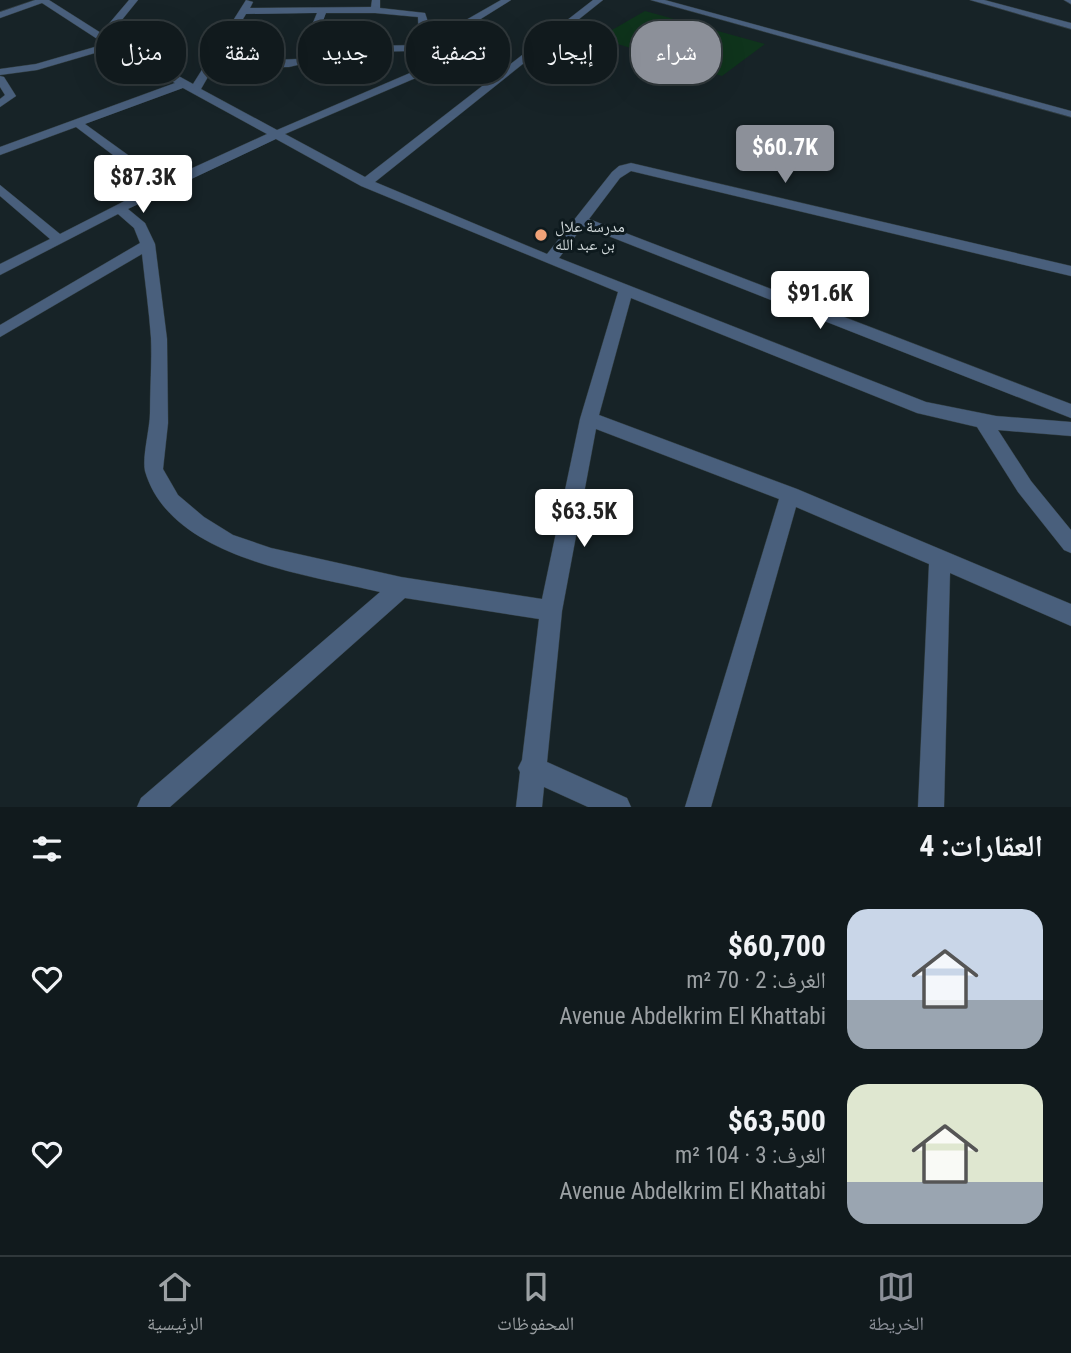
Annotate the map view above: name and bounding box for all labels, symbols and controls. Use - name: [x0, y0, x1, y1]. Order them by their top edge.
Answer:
- chip: منزل: [96, 21, 186, 84]
- chip: شقة: [200, 21, 284, 84]
- chip: جديد: [298, 21, 392, 84]
- chip: تصفية: [406, 21, 510, 84]
- chip: إيجار: [524, 21, 617, 84]
- chip: شراء: [631, 21, 721, 84]
- pin: $60.7K: [728, 125, 842, 185]
- text: $60.7K: [752, 134, 818, 161]
- pin: $87.3K: [86, 156, 200, 215]
- text: $87.3K: [110, 164, 176, 191]
- place label: مدرسة علال بن عبد الله: [555, 217, 625, 255]
- marker: مدرسة علال بن عبد الله: [533, 227, 549, 243]
- pin: $91.6K: [763, 272, 877, 331]
- text: $91.6K: [787, 280, 853, 307]
- pin: $63.5K: [527, 490, 641, 549]
- text: $63.5K: [551, 498, 617, 525]
- text: العقارات: 4: [919, 828, 1043, 863]
- icon: filters: [28, 830, 66, 868]
- text: $60,700: [728, 928, 826, 963]
- icon: home: [903, 937, 987, 1021]
- icon: heart: [28, 960, 66, 998]
- text: الغرف: 2 · 70 m²: [686, 967, 826, 994]
- text: Avenue Abdelkrim El Khattabi: [559, 1003, 826, 1030]
- text: $63,500: [728, 1103, 826, 1138]
- icon: home: [903, 1112, 987, 1196]
- icon: heart: [28, 1135, 66, 1173]
- text: الغرف: 3 · 104 m²: [675, 1142, 826, 1169]
- text: Avenue Abdelkrim El Khattabi: [559, 1178, 826, 1205]
- tab: الرئيسية: [147, 1268, 203, 1342]
- tab: المحفوظات: [497, 1268, 574, 1342]
- tab: الخريطة: [868, 1268, 924, 1342]

